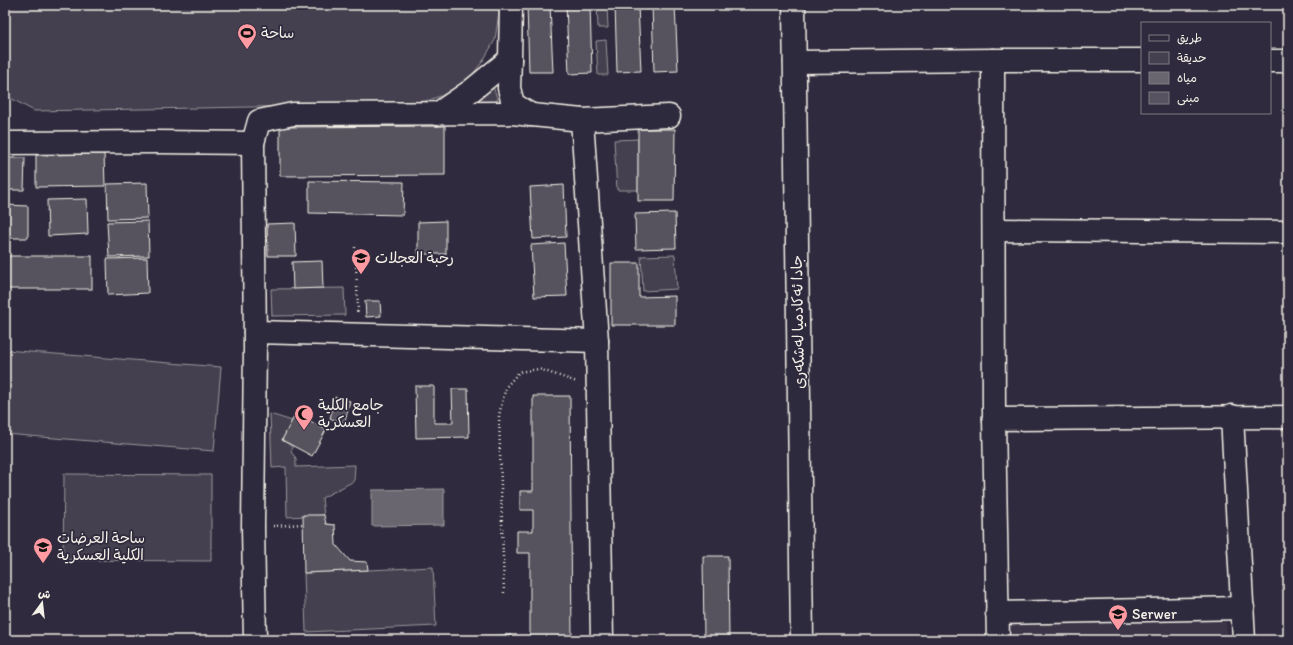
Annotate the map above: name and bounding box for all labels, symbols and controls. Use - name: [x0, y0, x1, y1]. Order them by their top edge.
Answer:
- sports icon: ساحة: [236, 22, 258, 50]
- legend: [1141, 22, 1271, 114]
- place label: ساحة: [261, 24, 294, 42]
- text: طريق: [1177, 31, 1202, 45]
- text: حديقة: [1177, 51, 1206, 65]
- text: مياه: [1177, 71, 1197, 85]
- text: مبنى: [1177, 91, 1200, 106]
- school or university icon: رحبة العجلات: [350, 247, 372, 275]
- place label: رحبة العجلات: [375, 249, 454, 267]
- street label: جادا ئه‌كادميا له‌شكه‌رى: [788, 255, 808, 389]
- place label: جامع الكلية العسكرية: [318, 396, 384, 431]
- mosque icon: جامع الكلية العسكرية: [293, 403, 315, 431]
- place label: ساحة العرضات الكلية العسكرية: [57, 529, 145, 564]
- school or university icon: ساحة العرضات الكلية العسكرية: [32, 536, 54, 564]
- north arrow: [22, 583, 62, 623]
- text: ش: [37, 586, 52, 602]
- school or university icon: Serwer: [1107, 603, 1129, 631]
- place label: Serwer: [1132, 605, 1177, 623]

